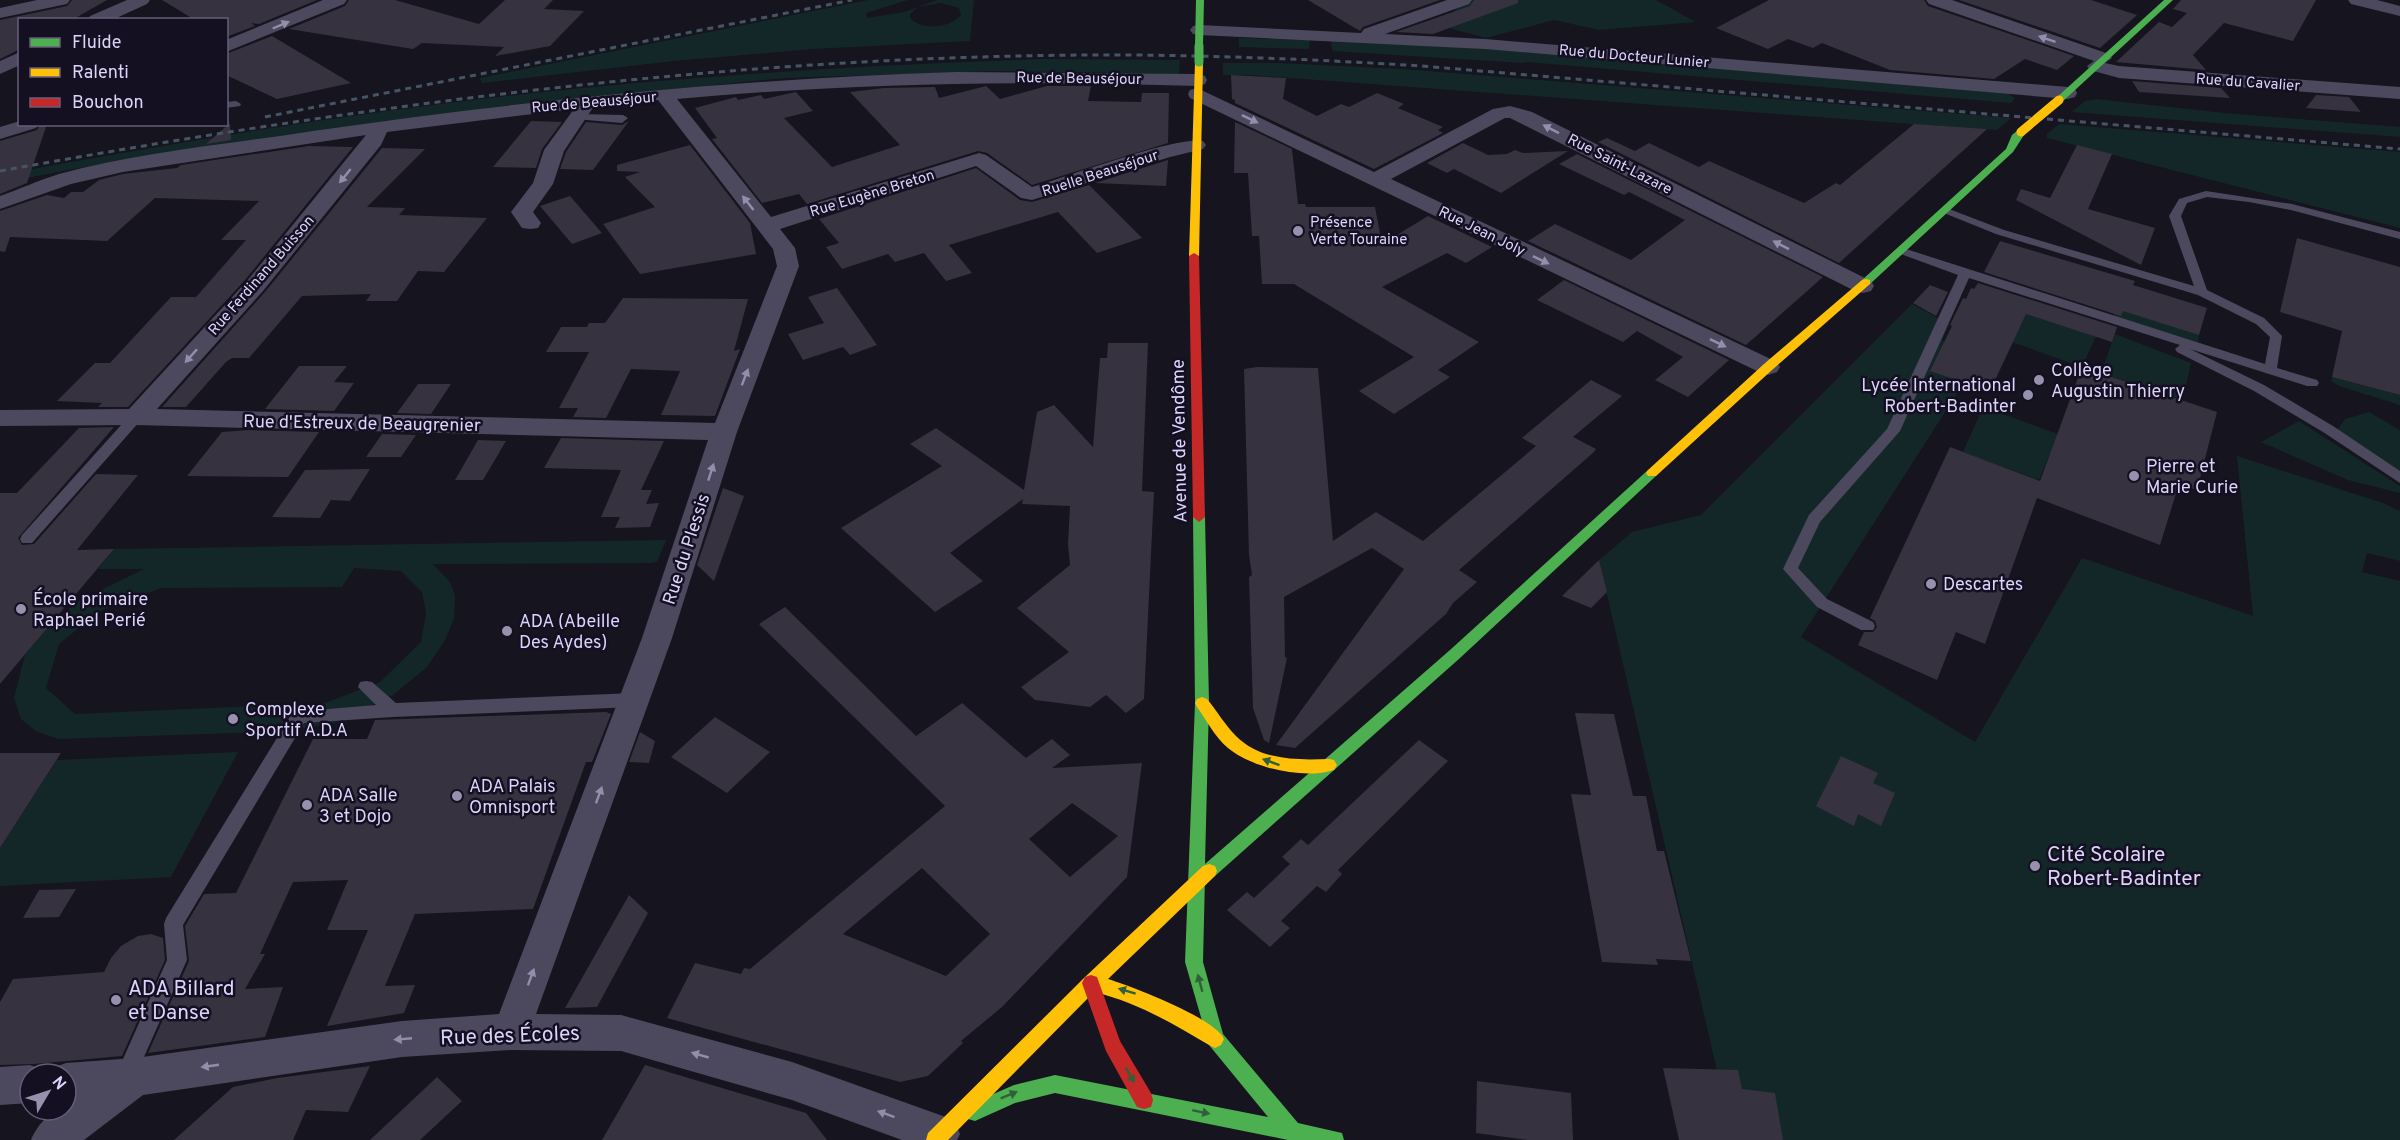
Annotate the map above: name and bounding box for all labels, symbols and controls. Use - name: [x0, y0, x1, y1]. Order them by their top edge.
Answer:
- legend: [18, 18, 228, 126]
- one-way arrow: [272, 20, 290, 30]
- text: Fluide: [72, 32, 121, 55]
- one-way arrow: [2038, 34, 2056, 44]
- street label: Rue du Docteur Lunier: [1558, 41, 1710, 74]
- text: Ralenti: [72, 62, 129, 85]
- street label: Rue de Beauséjour: [1016, 69, 1142, 90]
- street label: Rue du Cavalier: [2195, 70, 2301, 97]
- street label: Rue de Beauséjour: [531, 89, 658, 118]
- text: Bouchon: [72, 92, 144, 115]
- one-way arrow: [1241, 114, 1259, 124]
- one-way arrow: [1542, 125, 1559, 134]
- street label: Rue Saint-Lazare: [1564, 131, 1675, 200]
- street label: Ruelle Beauséjour: [1040, 147, 1161, 202]
- street label: Rue Eugène Breton: [808, 166, 937, 222]
- one-way arrow: [339, 168, 352, 184]
- one-way arrow: [742, 196, 754, 211]
- street label: Rue Jean Joly: [1435, 203, 1528, 262]
- street label: Rue Ferdinand Buisson: [205, 212, 319, 340]
- place label: Présence Verte Touraine: [1310, 214, 1407, 250]
- marker: Présence Verte Touraine: [1291, 224, 1305, 238]
- one-way arrow: [1773, 241, 1790, 250]
- one-way arrow: [1533, 256, 1550, 265]
- one-way arrow: [1709, 338, 1726, 347]
- one-way arrow: [185, 348, 198, 363]
- street label: Avenue de Vendôme: [1168, 359, 1193, 523]
- place label: Collège Augustin Thierry: [2051, 360, 2185, 404]
- one-way arrow: [741, 368, 751, 386]
- marker: Collège Augustin Thierry: [2032, 373, 2046, 387]
- place label: Lycée International Robert-Badinter: [1861, 375, 2016, 419]
- marker: Lycée International Robert-Badinter: [2021, 388, 2035, 402]
- street label: Rue d'Estreux de Beaugrenier: [243, 411, 481, 438]
- place label: Pierre et Marie Curie: [2146, 456, 2238, 500]
- one-way arrow: [707, 463, 716, 481]
- marker: Pierre et Marie Curie: [2127, 469, 2141, 483]
- street label: Rue du Plessis: [659, 491, 716, 608]
- place label: Descartes: [1943, 574, 2023, 597]
- marker: Descartes: [1924, 577, 1938, 591]
- place label: École primaire Raphael Perié: [33, 587, 148, 633]
- marker: École primaire Raphael Perié: [14, 602, 28, 616]
- place label: ADA (Abeille Des Aydes): [519, 611, 620, 655]
- marker: ADA (Abeille Des Aydes): [500, 624, 514, 638]
- place label: Complexe Sportif A.D.A: [245, 699, 348, 743]
- marker: Complexe Sportif A.D.A: [226, 712, 240, 726]
- one-way arrow: [1262, 757, 1280, 767]
- place label: ADA Palais Omnisport: [469, 776, 556, 820]
- place label: ADA Salle 3 et Dojo: [319, 785, 397, 829]
- one-way arrow: [594, 785, 604, 803]
- marker: ADA Palais Omnisport: [450, 789, 464, 803]
- marker: ADA Salle 3 et Dojo: [300, 798, 314, 812]
- place label: Cité Scolaire Robert-Badinter: [2047, 842, 2201, 893]
- marker: Cité Scolaire Robert-Badinter: [2028, 859, 2042, 873]
- one-way arrow: [526, 968, 536, 986]
- one-way arrow: [1194, 974, 1204, 992]
- place label: ADA Billard et Danse: [128, 976, 234, 1027]
- one-way arrow: [1118, 986, 1136, 995]
- marker: ADA Billard et Danse: [109, 993, 123, 1007]
- street label: Rue des Écoles: [440, 1020, 580, 1052]
- one-way arrow: [394, 1034, 413, 1044]
- one-way arrow: [691, 1050, 709, 1059]
- north arrow: [18, 1062, 78, 1122]
- one-way arrow: [200, 1062, 219, 1071]
- one-way arrow: [1124, 1067, 1135, 1083]
- text: N: [47, 1073, 69, 1095]
- one-way arrow: [1000, 1090, 1018, 1099]
- one-way arrow: [877, 1108, 895, 1118]
- one-way arrow: [1192, 1108, 1211, 1117]

